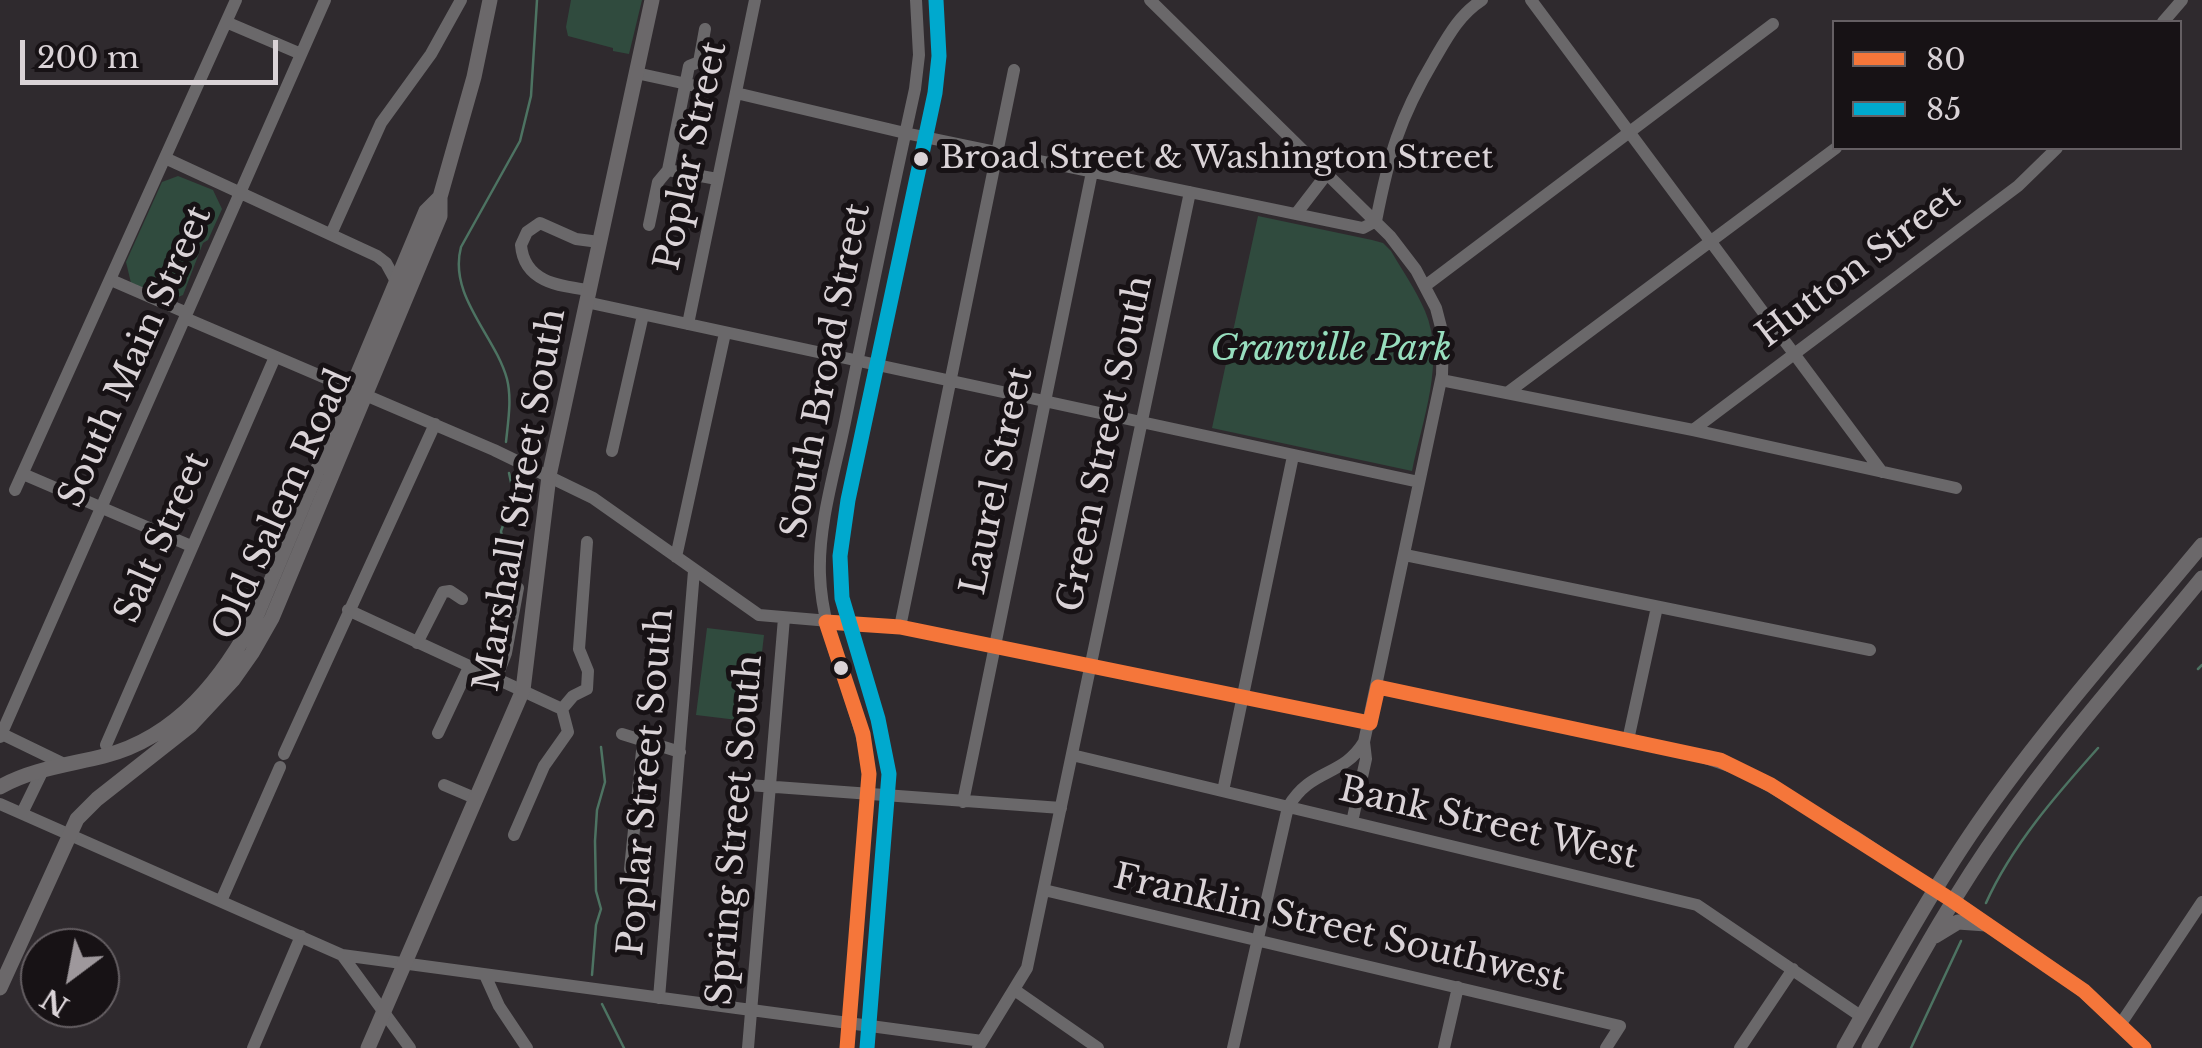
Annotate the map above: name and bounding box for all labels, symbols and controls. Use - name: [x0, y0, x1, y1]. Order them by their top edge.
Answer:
- scale bar: [25, 20, 282, 82]
- legend: [1832, 20, 2182, 150]
- street label: Poplar Street: [647, 38, 737, 274]
- text: 200 m: [37, 39, 139, 76]
- text: 80: [1926, 41, 1966, 78]
- text: 85: [1926, 91, 1961, 128]
- place label: Broad Street & Washington Street: [940, 140, 1493, 178]
- marker: Broad Street & Washington Street: [911, 149, 931, 169]
- street label: Hutton Street: [1749, 177, 1969, 357]
- street label: South Main Street: [51, 200, 221, 514]
- street label: South Broad Street: [774, 200, 880, 542]
- street label: Green Street South: [1050, 272, 1162, 616]
- street label: Marshall Street South: [467, 305, 575, 695]
- park label: Granville Park: [1210, 329, 1452, 371]
- street label: Old Salem Road: [204, 363, 362, 647]
- street label: Laurel Street: [953, 363, 1043, 599]
- street label: Salt Street: [107, 446, 219, 630]
- street label: Poplar Street South: [611, 606, 683, 958]
- street label: Spring Street South: [700, 653, 772, 1007]
- unlabelled marker: [831, 658, 851, 678]
- street label: Bank Street West: [1335, 769, 1641, 879]
- street label: Franklin Street Southwest: [1109, 857, 1569, 1001]
- north arrow: [20, 928, 120, 1028]
- text: N: [34, 980, 75, 1024]

